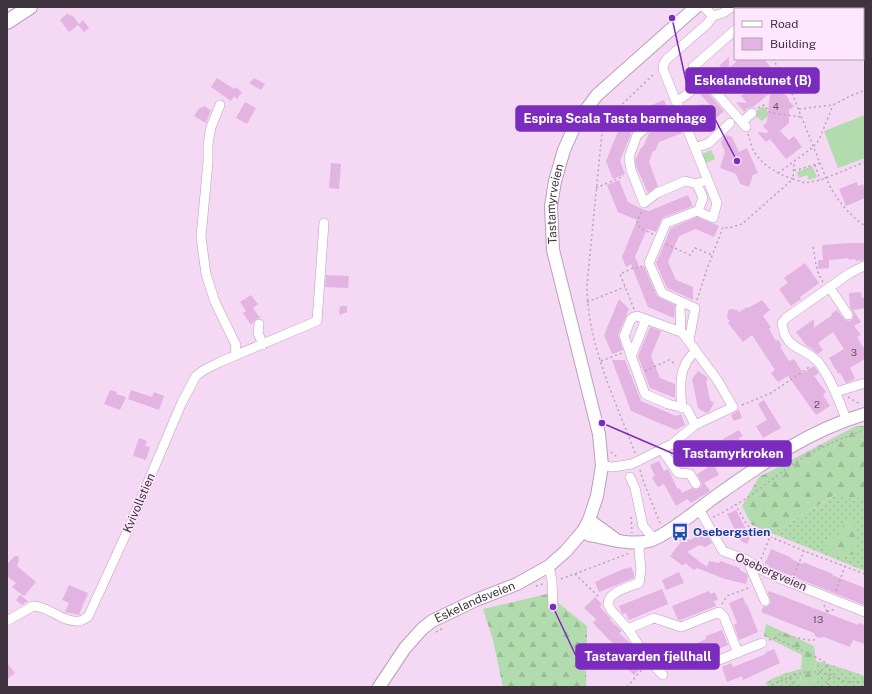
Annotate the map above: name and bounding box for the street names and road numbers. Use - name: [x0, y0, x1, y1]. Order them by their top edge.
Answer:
- street label: Tastamyrveien: [544, 162, 567, 245]
- street label: Kvivollstien: [120, 471, 158, 535]
- street label: Osebergveien: [733, 550, 809, 594]
- street label: Eskelandsveien: [432, 578, 517, 626]

